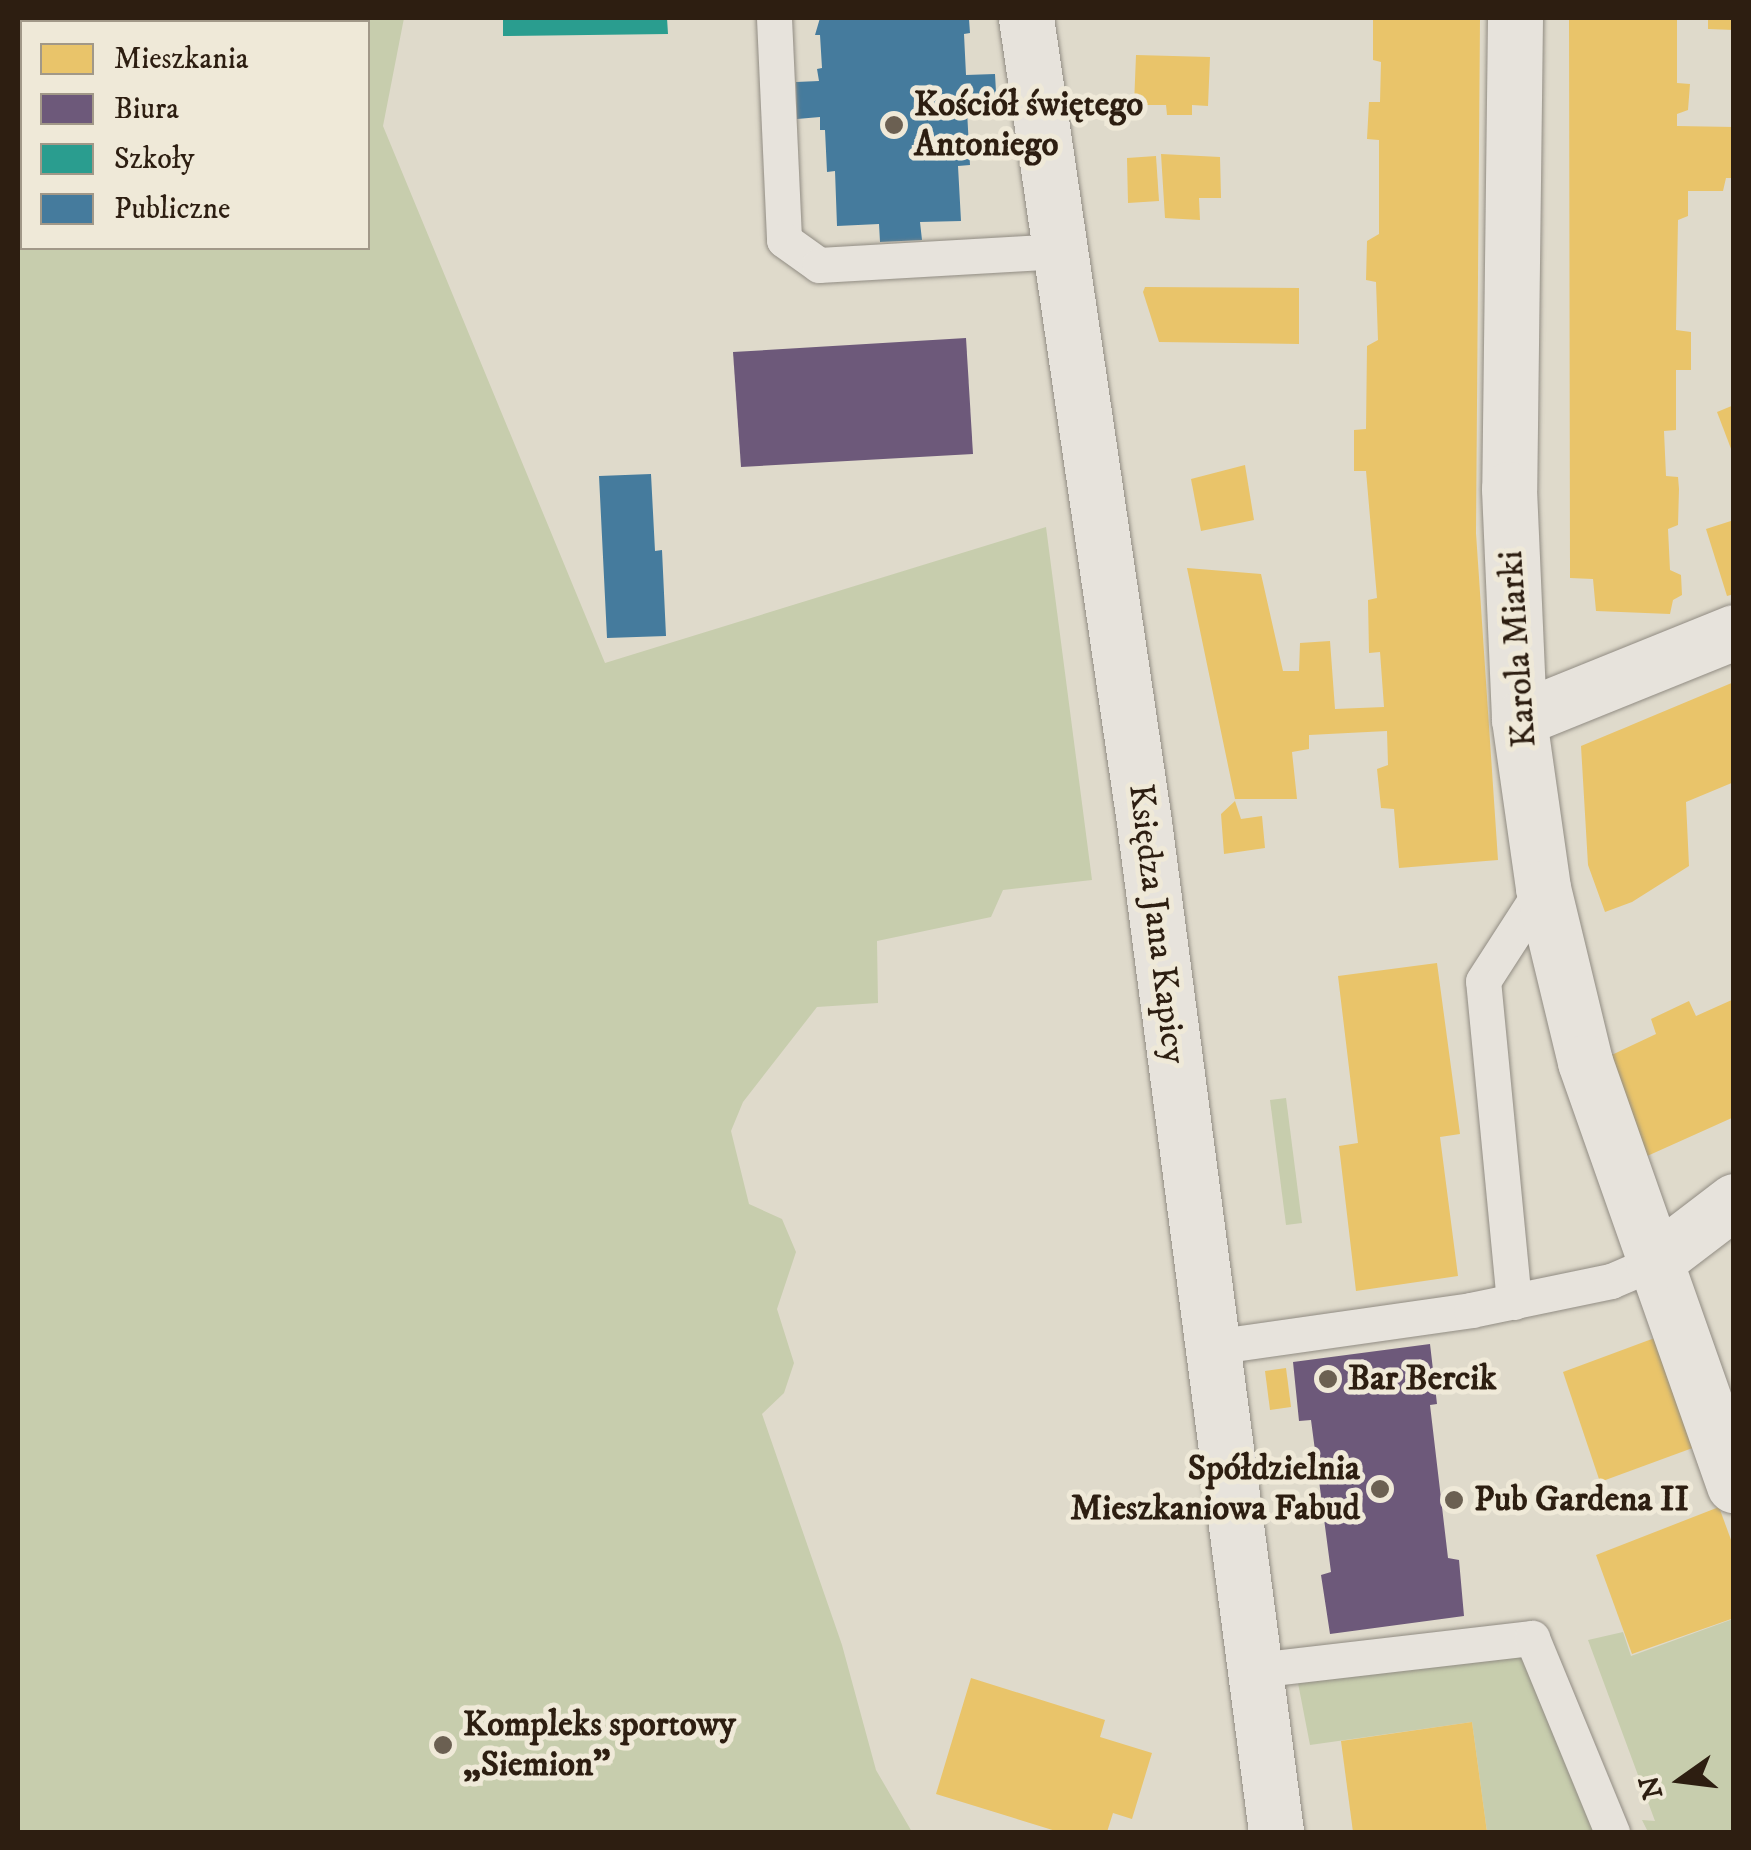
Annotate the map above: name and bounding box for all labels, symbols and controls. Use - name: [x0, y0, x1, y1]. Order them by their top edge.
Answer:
- legend: [20, 20, 370, 250]
- text: Mieszkania: [114, 41, 248, 78]
- place label: Kościół świętego Antoniego: [914, 84, 1143, 166]
- text: Biura: [114, 91, 179, 128]
- marker: Kościół świętego Antoniego: [883, 114, 905, 136]
- text: Szkoły: [114, 141, 195, 178]
- text: Publiczne: [114, 191, 230, 228]
- street label: Karola Miarki: [1490, 549, 1546, 749]
- street label: Księdza Jana Kapicy: [1119, 782, 1195, 1066]
- place label: Bar Bercik: [1348, 1358, 1497, 1400]
- marker: Bar Bercik: [1317, 1368, 1339, 1390]
- place label: Spółdzielnia Mieszkaniowa Fabud: [1070, 1448, 1360, 1530]
- marker: Spółdzielnia Mieszkaniowa Fabud: [1369, 1478, 1391, 1500]
- place label: Pub Gardena II: [1474, 1479, 1689, 1521]
- marker: Pub Gardena II: [1443, 1489, 1465, 1511]
- place label: Kompleks sportowy „Siemion”: [463, 1704, 736, 1786]
- north arrow: [1631, 1730, 1731, 1830]
- marker: Kompleks sportowy „Siemion”: [432, 1734, 454, 1756]
- text: N: [1632, 1772, 1671, 1803]

